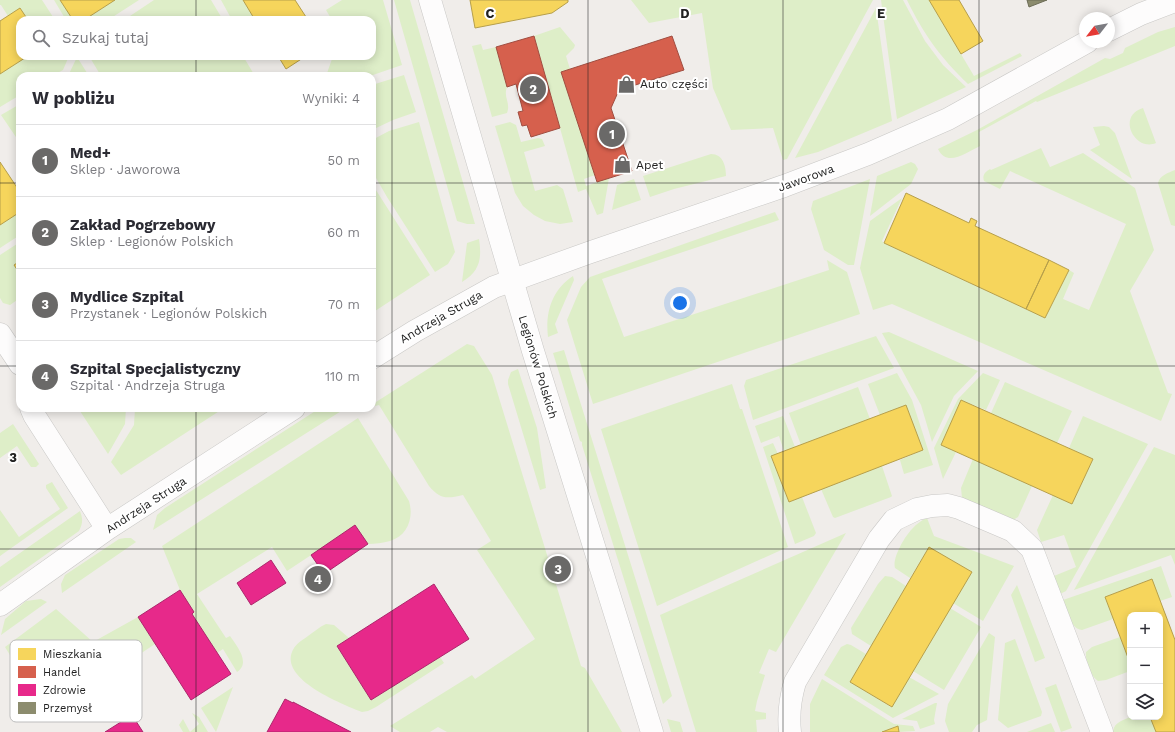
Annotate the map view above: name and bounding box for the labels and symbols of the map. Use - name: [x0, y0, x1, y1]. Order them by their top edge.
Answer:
- text: C: [486, 6, 495, 21]
- text: D: [680, 6, 690, 21]
- text: E: [877, 6, 885, 21]
- north arrow: [1079, 12, 1115, 48]
- pin: 2: [520, 74, 546, 104]
- shop icon: Auto części: [617, 74, 637, 94]
- place label: Auto części: [640, 77, 708, 91]
- pin: 1: [599, 119, 625, 149]
- shop icon: Apet: [613, 155, 633, 175]
- place label: Apet: [636, 158, 663, 172]
- street label: Jaworowa: [776, 161, 836, 195]
- street label: Andrzeja Struga: [397, 288, 485, 346]
- your location: [670, 293, 690, 313]
- street label: Legionów Polskich: [516, 314, 560, 420]
- text: 3: [9, 450, 17, 465]
- street label: Andrzeja Struga: [103, 474, 189, 536]
- pin: 3: [545, 554, 571, 584]
- pin: 4: [305, 564, 331, 594]
- legend: [10, 640, 142, 722]
- text: Mieszkania: [43, 648, 102, 661]
- text: Handel: [43, 666, 81, 679]
- text: Zdrowie: [43, 684, 86, 697]
- text: Przemysł: [43, 702, 92, 715]

